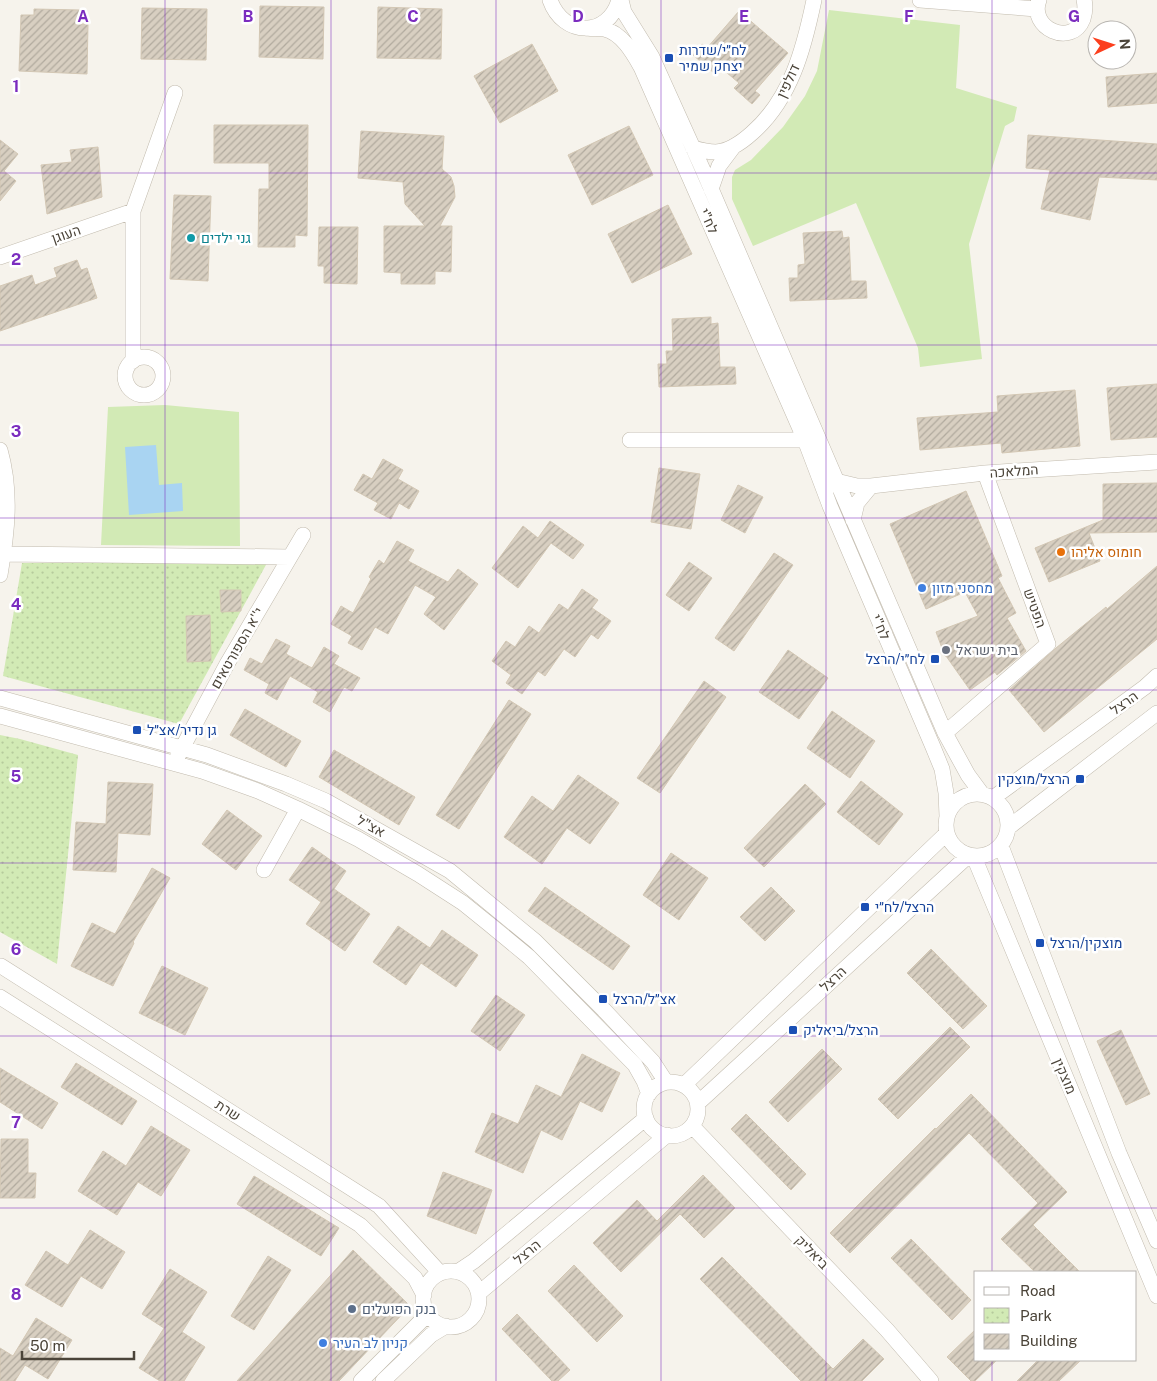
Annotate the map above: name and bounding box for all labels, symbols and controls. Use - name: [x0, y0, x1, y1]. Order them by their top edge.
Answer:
- text: A: [77, 7, 89, 26]
- text: B: [243, 7, 254, 26]
- text: C: [407, 7, 419, 26]
- text: D: [572, 7, 584, 26]
- text: E: [739, 7, 749, 26]
- text: F: [904, 7, 914, 26]
- text: G: [1068, 7, 1080, 26]
- north arrow: [1087, 20, 1137, 70]
- text: N: [1117, 38, 1133, 50]
- place label: לח״י/שדרות יצחק שמיר: [679, 42, 747, 74]
- marker: לח״י/שדרות יצחק שמיר: [663, 52, 675, 64]
- street label: דולפין: [773, 61, 803, 101]
- text: 1: [13, 77, 19, 96]
- street label: לח"י: [696, 206, 722, 236]
- street label: העוגן: [49, 222, 83, 246]
- place label: גני ילדים: [201, 230, 251, 246]
- marker: גני ילדים: [185, 232, 197, 244]
- text: 2: [11, 250, 21, 269]
- text: 3: [11, 422, 21, 441]
- street label: המלאכה: [989, 461, 1039, 481]
- place label: חומוס אליהו: [1071, 544, 1142, 560]
- marker: חומוס אליהו: [1055, 546, 1067, 558]
- place label: מחסני מזון: [932, 580, 993, 596]
- marker: מחסני מזון: [916, 582, 928, 594]
- street label: הפטיש: [1020, 586, 1050, 630]
- text: 4: [11, 595, 22, 614]
- street label: י''א הספורטאים: [207, 605, 267, 691]
- street label: לח"י: [869, 612, 893, 642]
- place label: בית ישראל: [956, 642, 1019, 658]
- marker: בית ישראל: [940, 644, 952, 656]
- place label: לח״י/הרצל: [866, 651, 925, 667]
- marker: לח״י/הרצל: [929, 653, 941, 665]
- street label: הרצל: [1107, 688, 1141, 718]
- place label: גן נדיר/אצ״ל: [147, 722, 217, 738]
- marker: גן נדיר/אצ״ל: [131, 724, 143, 736]
- text: 5: [11, 767, 22, 786]
- place label: הרצל/מוצקין: [998, 771, 1070, 787]
- marker: הרצל/מוצקין: [1074, 773, 1086, 785]
- street label: אצ"ל: [354, 812, 388, 840]
- place label: הרצל/לח״י: [875, 899, 934, 915]
- marker: הרצל/לח״י: [859, 901, 871, 913]
- place label: מוצקין/הרצל: [1050, 935, 1122, 951]
- marker: מוצקין/הרצל: [1034, 937, 1046, 949]
- text: 6: [11, 940, 21, 959]
- street label: הרצל: [817, 963, 849, 995]
- place label: אצ״ל/הרצל: [613, 991, 676, 1007]
- marker: אצ״ל/הרצל: [597, 993, 609, 1005]
- place label: הרצל/ביאליק: [803, 1022, 879, 1038]
- marker: הרצל/ביאליק: [787, 1024, 799, 1036]
- street label: מוצקין: [1050, 1056, 1080, 1096]
- street label: שרת: [212, 1096, 244, 1124]
- text: 7: [11, 1113, 21, 1132]
- street label: ביאליק: [792, 1232, 832, 1273]
- street label: הרצל: [510, 1236, 544, 1268]
- legend: [974, 1271, 1137, 1361]
- text: Road: [1020, 1282, 1056, 1299]
- text: 8: [11, 1285, 22, 1304]
- place label: בנק הפועלים: [362, 1301, 437, 1317]
- marker: בנק הפועלים: [346, 1303, 358, 1315]
- text: Park: [1020, 1307, 1052, 1324]
- scale bar: [22, 1328, 135, 1360]
- text: Building: [1020, 1332, 1078, 1349]
- place label: קניון לב העיר: [333, 1335, 408, 1351]
- text: 50 m: [30, 1337, 65, 1354]
- marker: קניון לב העיר: [317, 1337, 329, 1349]

